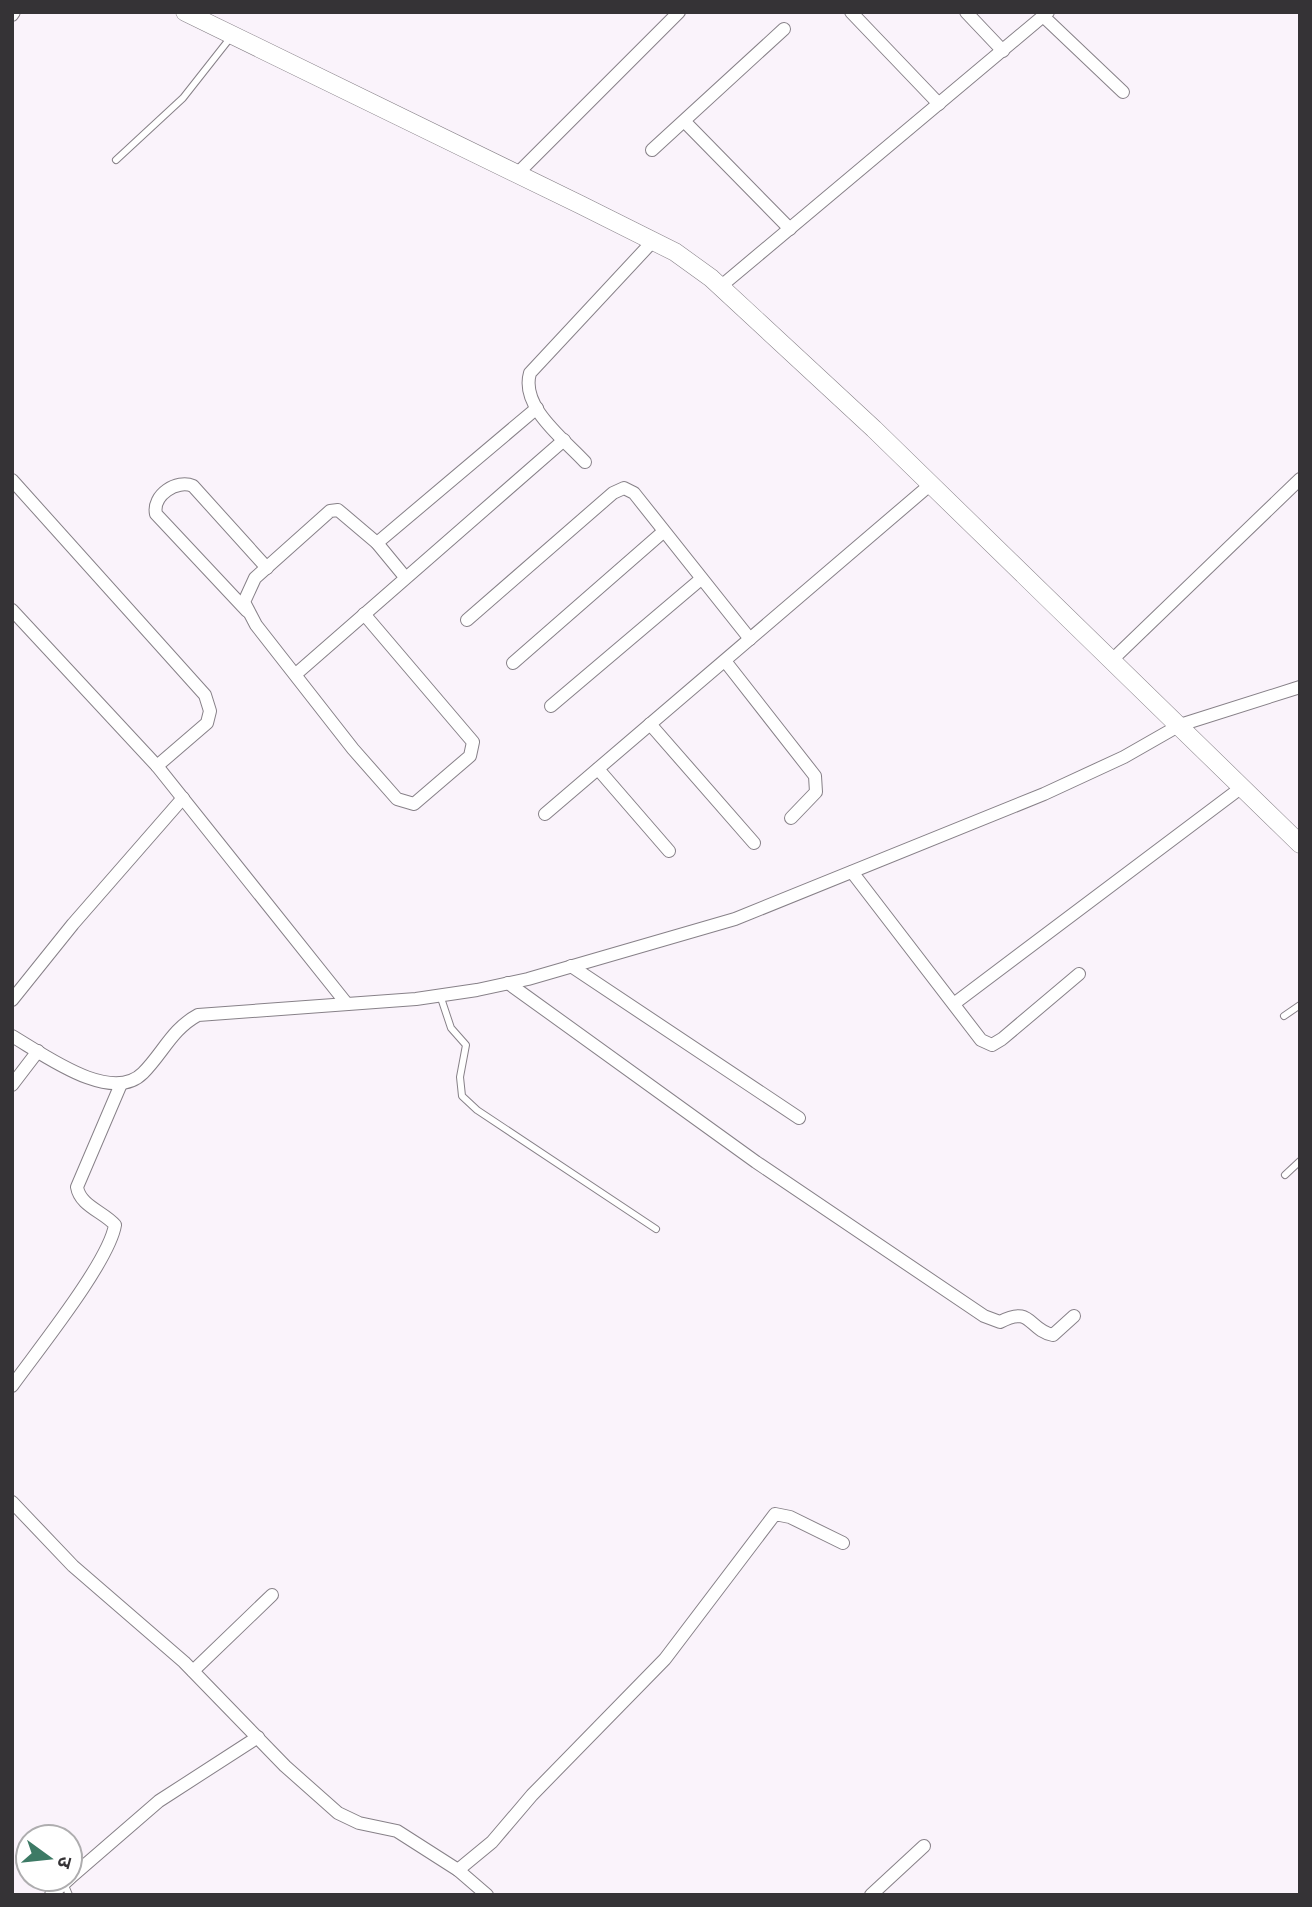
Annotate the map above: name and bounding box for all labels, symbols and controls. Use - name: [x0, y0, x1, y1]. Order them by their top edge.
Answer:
- north arrow: [14, 1823, 84, 1893]
- text: उ: [52, 1854, 77, 1871]

